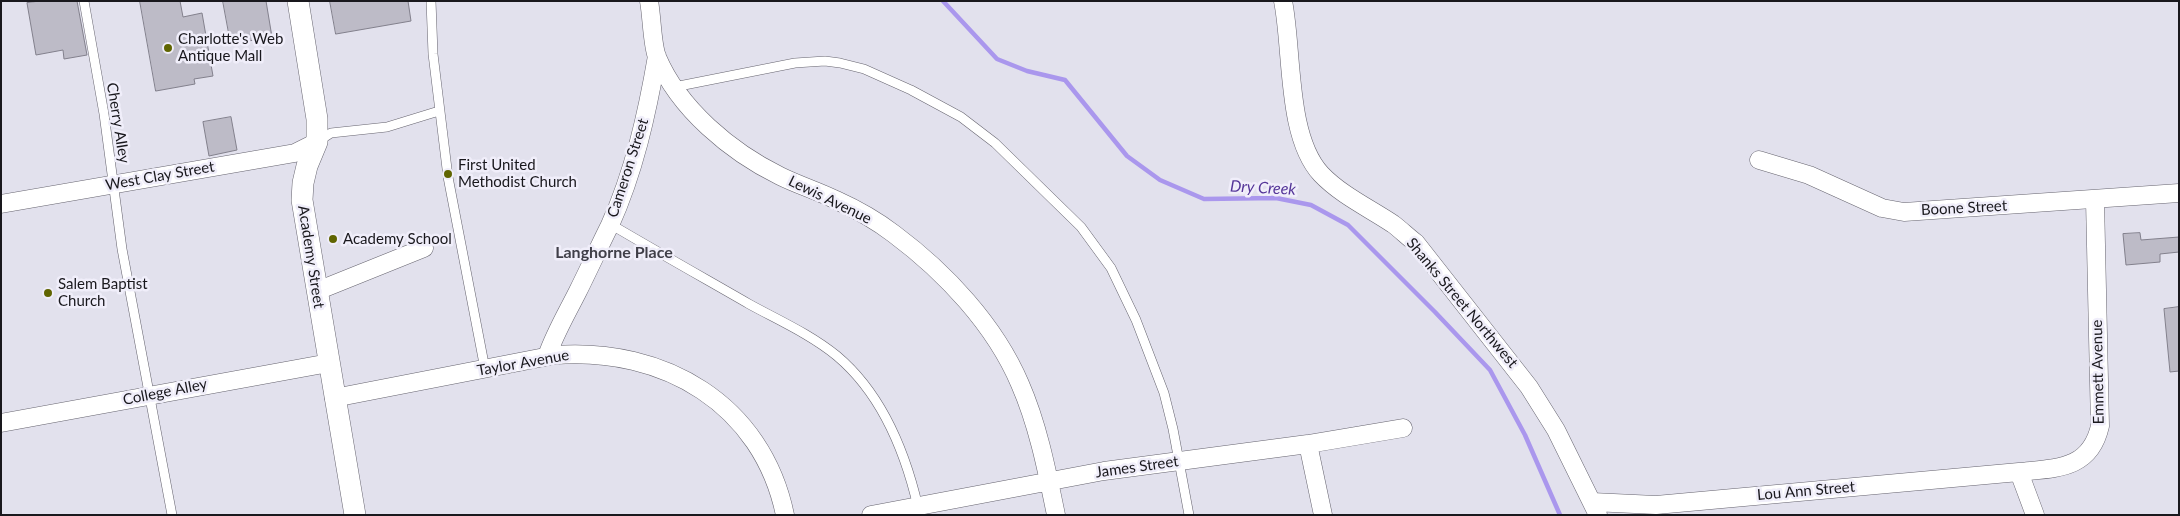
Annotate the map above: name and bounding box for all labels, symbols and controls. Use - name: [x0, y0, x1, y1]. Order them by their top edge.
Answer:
- place label: Charlotte's Web Antique Mall: [178, 30, 283, 65]
- marker: Charlotte's Web Antique Mall: [162, 42, 174, 54]
- street label: Cherry Alley: [103, 81, 133, 165]
- street label: Cameron Street: [604, 116, 652, 220]
- place label: First United Methodist Church: [458, 156, 577, 191]
- street label: West Clay Street: [104, 158, 216, 194]
- marker: First United Methodist Church: [442, 168, 454, 180]
- street label: Lewis Avenue: [785, 172, 875, 228]
- water label: Dry Creek: [1230, 177, 1296, 199]
- street label: Boone Street: [1920, 197, 2008, 219]
- street label: Academy Street: [294, 204, 328, 310]
- place label: Academy School: [343, 230, 452, 248]
- marker: Academy School: [327, 233, 339, 245]
- street label: Shanks Street Northwest: [1402, 234, 1522, 372]
- district label: Langhorne Place: [555, 243, 673, 263]
- place label: Salem Baptist Church: [58, 275, 148, 310]
- marker: Salem Baptist Church: [42, 287, 54, 299]
- street label: Emmett Avenue: [2088, 319, 2108, 425]
- street label: Taylor Avenue: [476, 346, 570, 380]
- street label: College Alley: [121, 375, 209, 409]
- street label: James Street: [1094, 452, 1180, 482]
- street label: Lou Ann Street: [1756, 478, 1856, 504]

